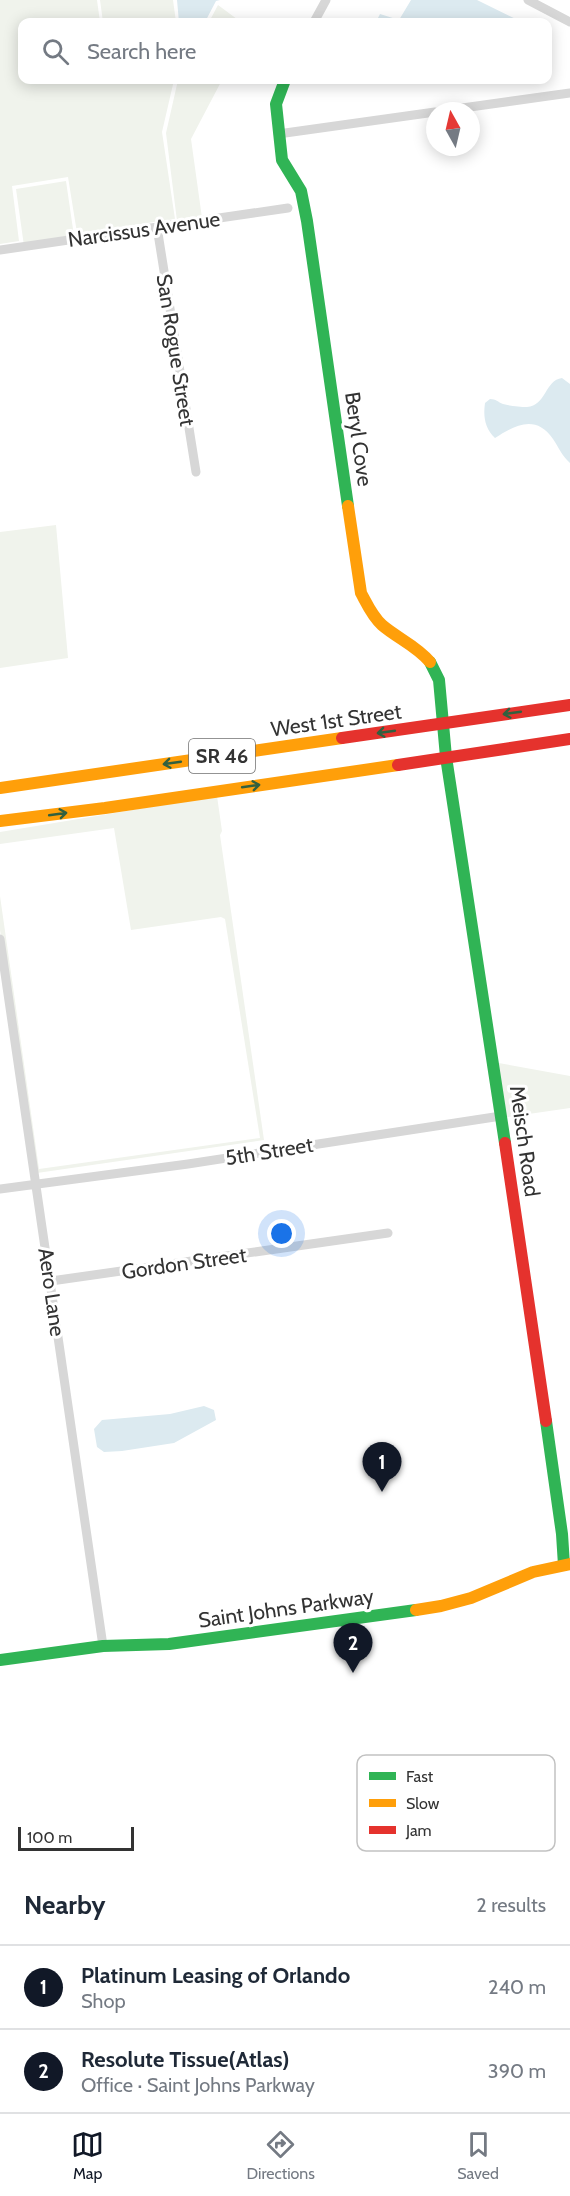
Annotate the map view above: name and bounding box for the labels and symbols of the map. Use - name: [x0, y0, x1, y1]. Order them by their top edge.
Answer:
- north arrow: [426, 102, 480, 156]
- street label: Narcissus Avenue: [66, 206, 222, 252]
- street label: San Rogue Street: [152, 272, 200, 428]
- street label: Beryl Cove: [340, 390, 378, 488]
- street label: West 1st Street: [269, 698, 403, 742]
- one-way arrow: [503, 708, 523, 719]
- one-way arrow: [377, 727, 397, 738]
- road number: SR 46: [189, 739, 255, 773]
- one-way arrow: [163, 758, 183, 769]
- one-way arrow: [241, 780, 260, 791]
- one-way arrow: [48, 809, 68, 820]
- street label: Meisch Road: [505, 1084, 545, 1198]
- street label: 5th Street: [223, 1132, 315, 1170]
- your location: [267, 1219, 296, 1248]
- street label: Gordon Street: [120, 1242, 248, 1284]
- street label: Aero Lane: [33, 1246, 71, 1338]
- pin: 1: [362, 1442, 401, 1492]
- street label: Saint Johns Parkway: [197, 1583, 376, 1633]
- pin: 2: [334, 1624, 372, 1673]
- legend: [357, 1755, 555, 1851]
- text: Fast: [406, 1767, 434, 1786]
- text: Slow: [406, 1794, 440, 1813]
- text: Jam: [405, 1821, 432, 1840]
- scale bar: [18, 1824, 134, 1852]

